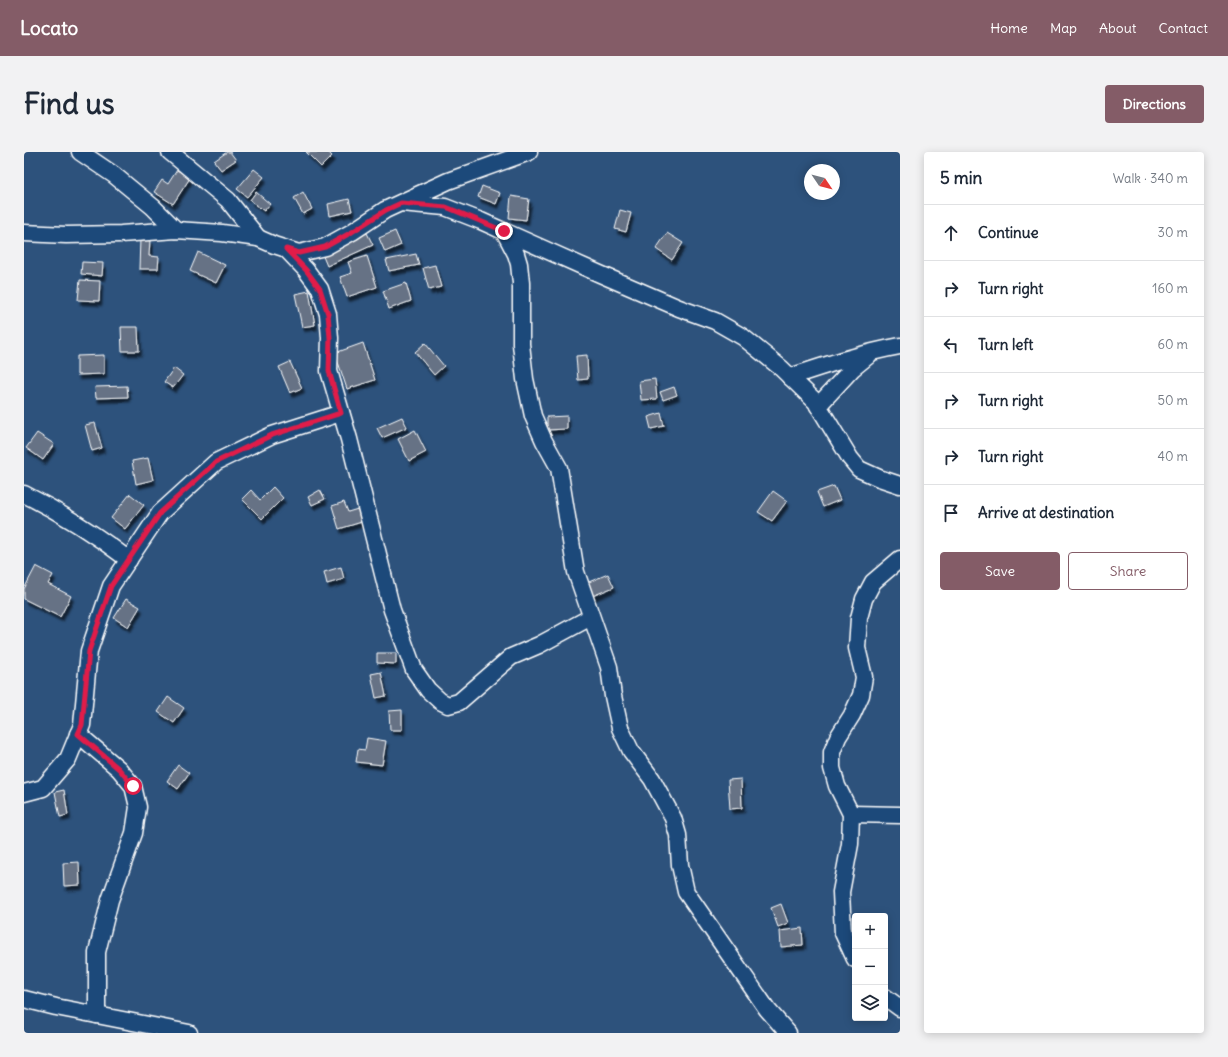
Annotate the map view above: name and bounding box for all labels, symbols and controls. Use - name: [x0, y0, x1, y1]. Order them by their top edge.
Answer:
- text: Locato: [20, 16, 78, 40]
- text: Home: [990, 19, 1028, 37]
- text: Map: [1050, 19, 1077, 37]
- text: About: [1099, 19, 1137, 37]
- text: Contact: [1159, 19, 1208, 37]
- button: Directions: [1105, 85, 1204, 123]
- text: Find us: [24, 86, 115, 122]
- north arrow: [804, 164, 840, 200]
- text: 5 min: [940, 167, 982, 189]
- text: Walk · 340 m: [1113, 170, 1188, 187]
- route end: [495, 222, 513, 240]
- icon: ahead: [940, 222, 962, 244]
- text: Continue: [978, 223, 1039, 242]
- text: 30 m: [1158, 224, 1188, 241]
- icon: right: [940, 278, 962, 300]
- text: Turn right: [978, 279, 1043, 298]
- text: 160 m: [1152, 280, 1188, 297]
- icon: left: [940, 334, 962, 356]
- text: Turn left: [978, 335, 1033, 354]
- text: 60 m: [1157, 336, 1188, 353]
- icon: right: [940, 390, 962, 412]
- text: Turn right: [978, 391, 1043, 410]
- text: 50 m: [1157, 392, 1188, 409]
- icon: right: [940, 446, 962, 468]
- text: Turn right: [978, 447, 1043, 466]
- text: 40 m: [1157, 448, 1188, 465]
- icon: arrive: [940, 502, 962, 524]
- text: Arrive at destination: [978, 503, 1114, 522]
- button: Save: [940, 552, 1060, 590]
- button: Share: [1068, 552, 1188, 590]
- route start: [124, 777, 142, 795]
- map controls: [852, 913, 888, 1021]
- button: +: [852, 913, 888, 949]
- button: −: [852, 949, 888, 985]
- button: layers: [852, 985, 888, 1021]

